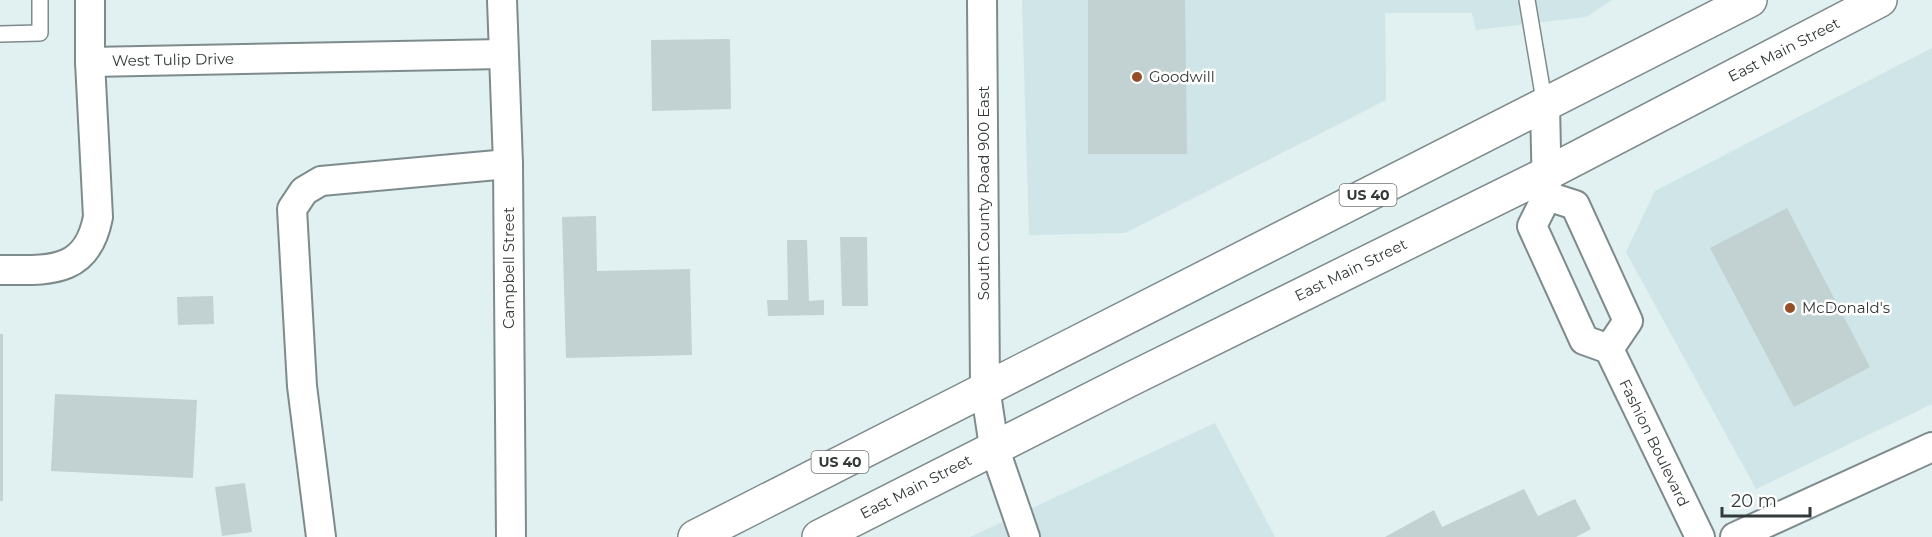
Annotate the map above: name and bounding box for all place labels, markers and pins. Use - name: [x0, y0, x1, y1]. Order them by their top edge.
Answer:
- place label: Goodwill: [1149, 67, 1215, 86]
- marker: Goodwill: [1130, 70, 1144, 84]
- place label: McDonald's: [1802, 298, 1890, 317]
- marker: McDonald's: [1783, 301, 1797, 315]

